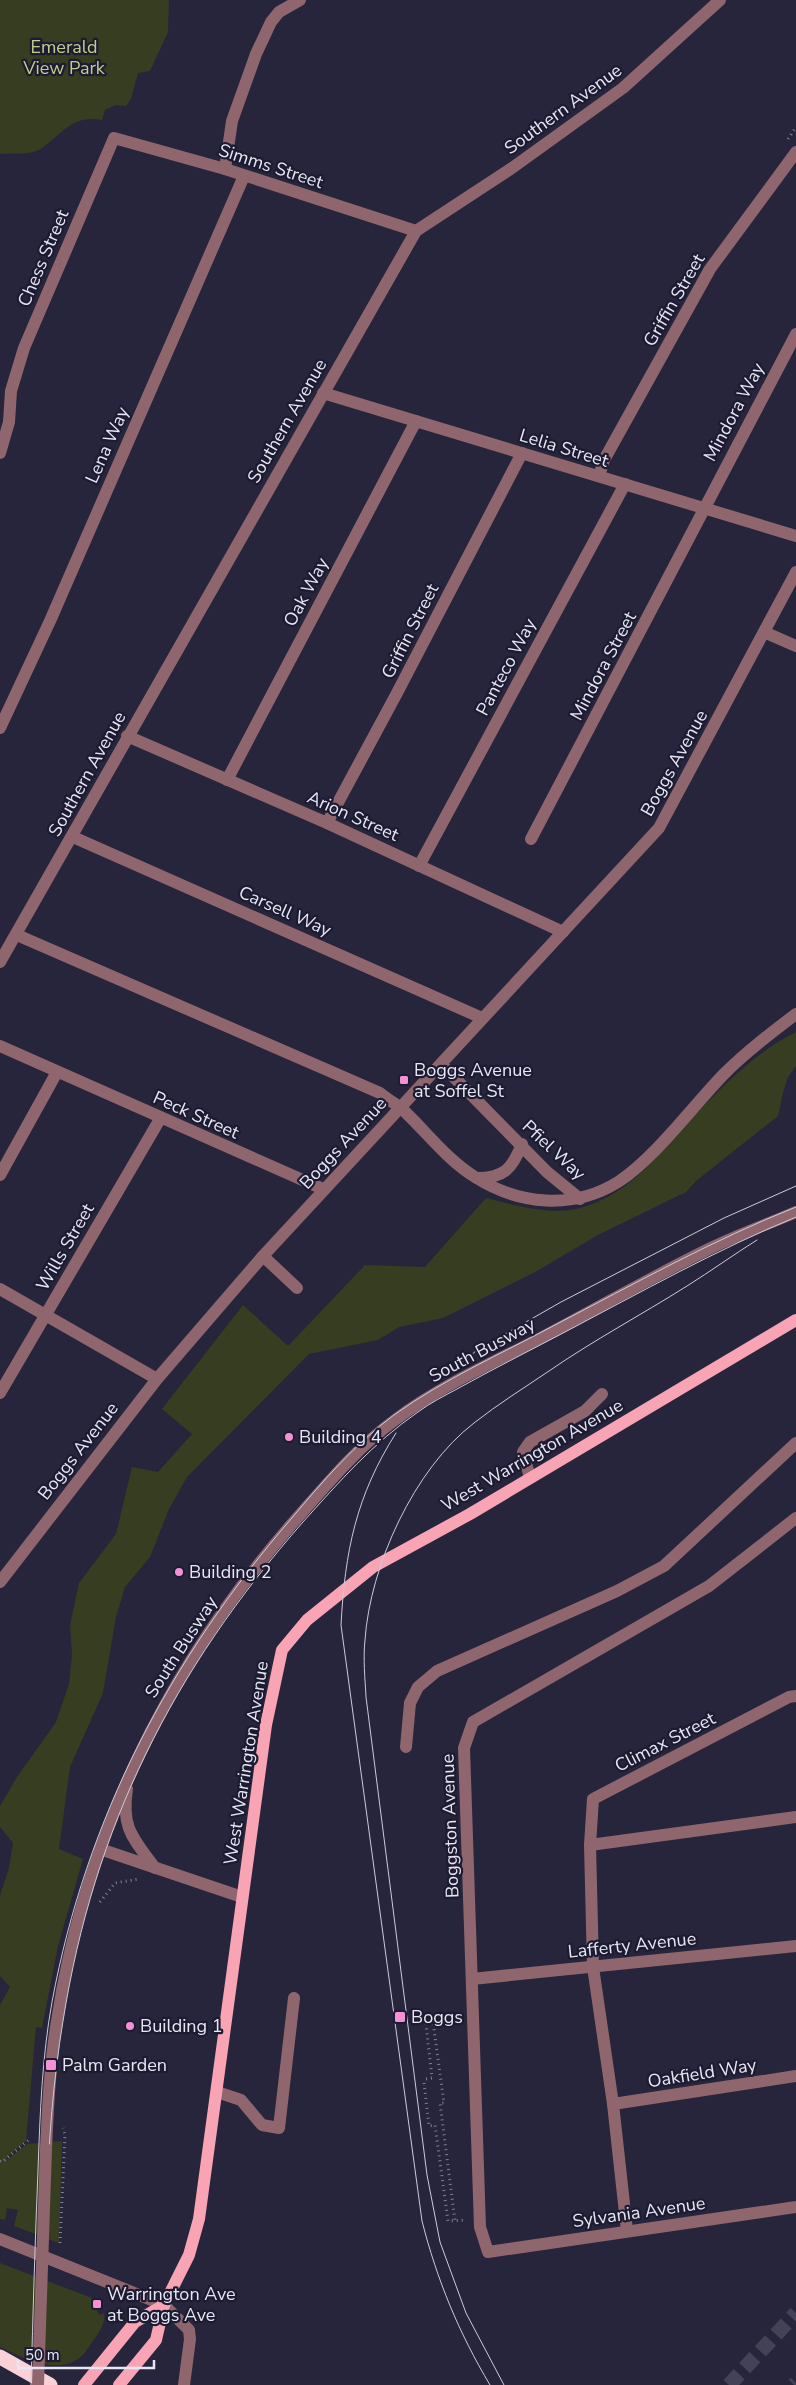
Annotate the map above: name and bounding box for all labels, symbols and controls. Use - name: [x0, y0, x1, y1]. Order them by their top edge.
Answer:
- park label: Emerald View Park: [22, 35, 106, 80]
- street label: Southern Avenue: [499, 58, 627, 160]
- street label: Simms Street: [216, 138, 327, 194]
- street label: Chess Street: [12, 205, 74, 310]
- street label: Griffin Street: [638, 249, 711, 351]
- street label: Southern Avenue: [242, 354, 332, 488]
- street label: Mindora Way: [698, 358, 770, 465]
- street label: Lena Way: [80, 402, 135, 487]
- street label: Lelia Street: [516, 423, 612, 473]
- street label: Oak Way: [278, 553, 334, 631]
- street label: Griffin Street: [376, 579, 444, 683]
- street label: Mindora Street: [564, 607, 642, 725]
- street label: Panteco Way: [470, 614, 542, 720]
- street label: Boggs Avenue: [635, 706, 713, 820]
- street label: Southern Avenue: [43, 707, 131, 841]
- street label: Arion Street: [303, 785, 403, 847]
- street label: Carsell Way: [235, 880, 336, 942]
- place label: Boggs Avenue at Soffel St: [414, 1058, 532, 1103]
- marker: Boggs Avenue at Soffel St: [398, 1074, 410, 1086]
- street label: Peck Street: [149, 1085, 243, 1145]
- street label: Boggs Avenue: [294, 1092, 392, 1194]
- street label: Pfiel Way: [517, 1114, 591, 1186]
- street label: Wills Street: [30, 1198, 100, 1295]
- street label: South Busway: [425, 1312, 540, 1388]
- street label: West Warrington Avenue: [437, 1393, 627, 1517]
- street label: Boggs Avenue: [32, 1397, 124, 1505]
- place label: Building 4: [299, 1425, 382, 1449]
- marker: Building 4: [283, 1431, 295, 1443]
- place label: Building 2: [189, 1560, 272, 1584]
- marker: Building 2: [173, 1566, 185, 1578]
- street label: South Busway: [139, 1591, 223, 1702]
- street label: West Warrington Avenue: [218, 1659, 274, 1867]
- street label: Climax Street: [611, 1706, 720, 1778]
- street label: Boggston Avenue: [435, 1754, 465, 1898]
- street label: Lafferty Avenue: [567, 1926, 697, 1964]
- place label: Boggs: [411, 2005, 463, 2029]
- marker: Boggs: [393, 2010, 407, 2024]
- place label: Building 1: [140, 2014, 223, 2038]
- marker: Building 1: [124, 2020, 136, 2032]
- street label: Oakfield Way: [646, 2052, 759, 2093]
- place label: Palm Garden: [62, 2053, 167, 2077]
- marker: Palm Garden: [44, 2058, 58, 2072]
- street label: Sylvania Avenue: [571, 2191, 707, 2233]
- place label: Warrington Ave at Boggs Ave: [107, 2282, 236, 2327]
- marker: Warrington Ave at Boggs Ave: [91, 2298, 103, 2310]
- scale bar: [18, 2338, 154, 2370]
- text: 50 m: [25, 2345, 60, 2365]

